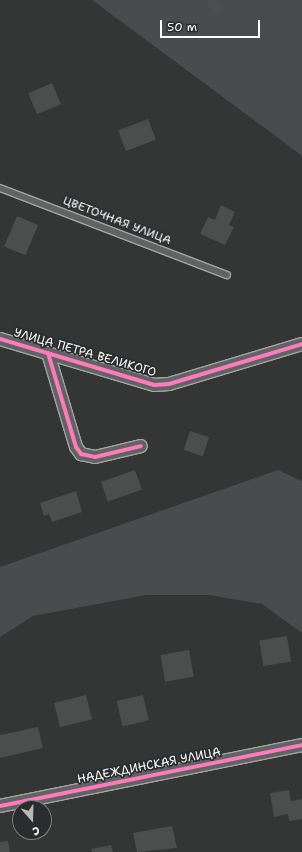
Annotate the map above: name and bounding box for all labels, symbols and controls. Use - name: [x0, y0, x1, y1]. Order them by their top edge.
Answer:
- scale bar: [162, 12, 262, 38]
- text: 50 m: [167, 19, 197, 35]
- street label: ЦВЕТОЧНАЯ УЛИЦА: [61, 194, 173, 248]
- street label: УЛИЦА ПЕТРА ВЕЛИКОГО: [12, 326, 158, 380]
- street label: НАДЕЖДИНСКАЯ УЛИЦА: [76, 745, 222, 787]
- north arrow: [12, 800, 52, 840]
- text: С: [30, 823, 42, 839]

